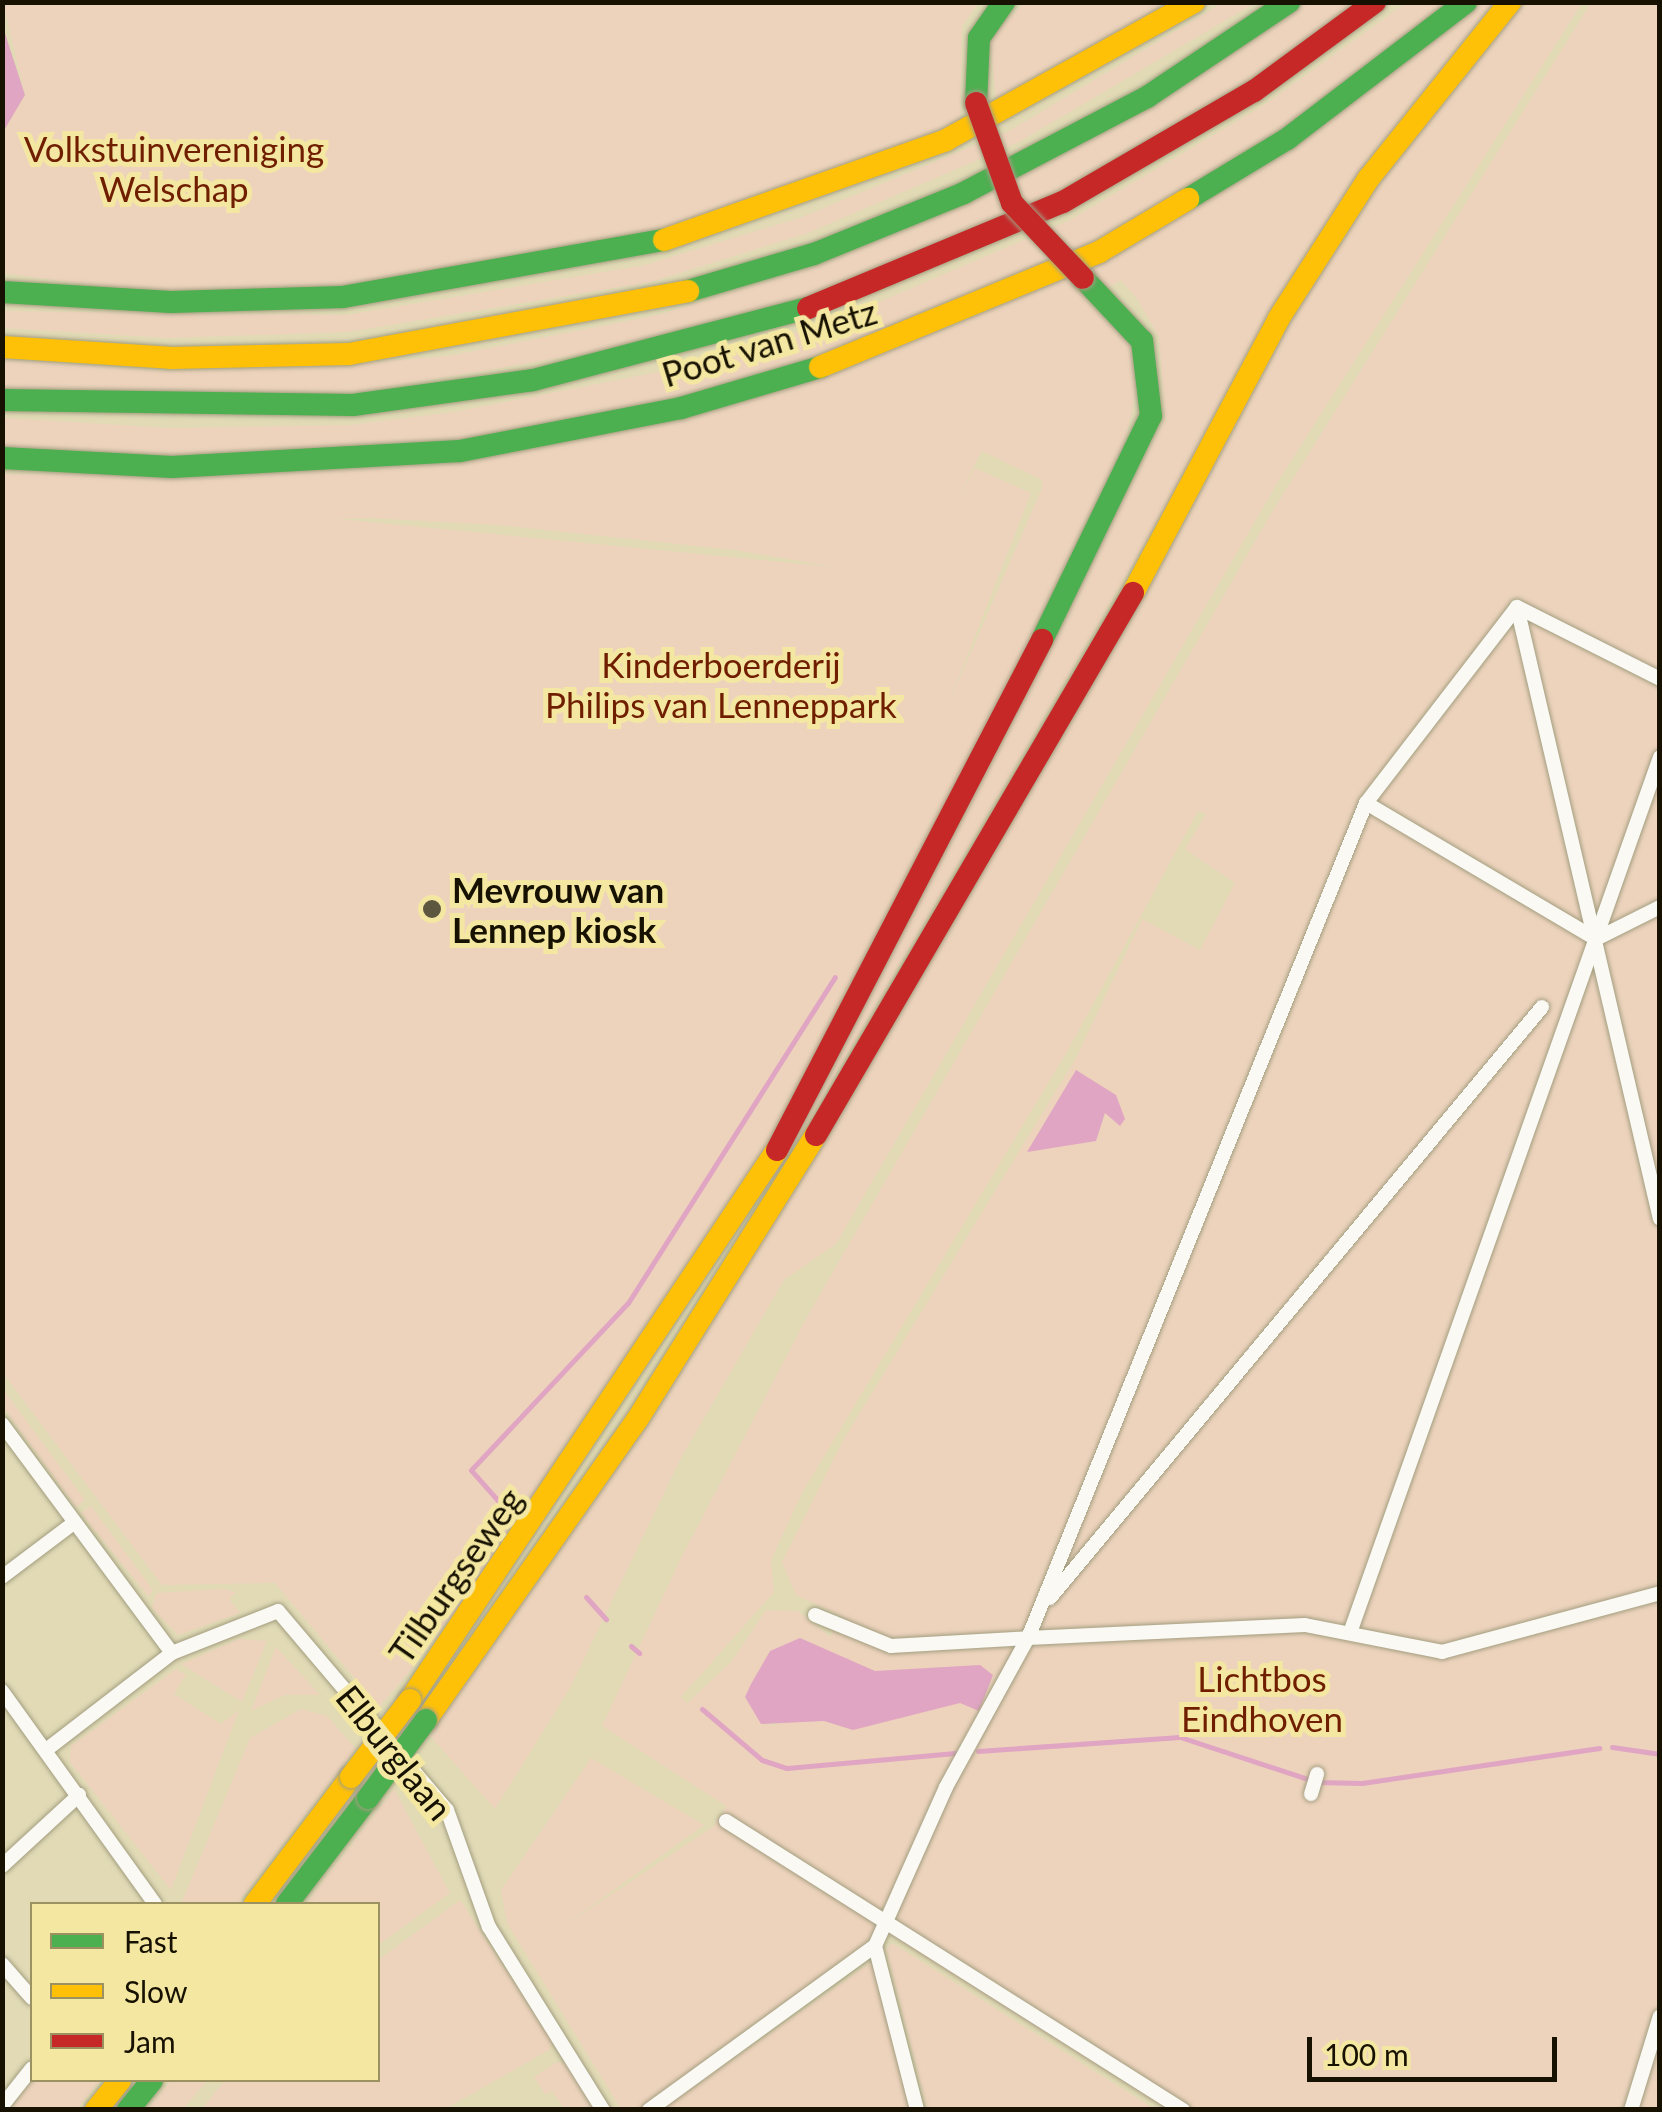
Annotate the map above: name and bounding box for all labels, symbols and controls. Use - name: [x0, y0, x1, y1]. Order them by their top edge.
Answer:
- park label: Volkstuinvereniging Welschap: [24, 127, 324, 209]
- street label: Poot van Metz: [656, 289, 882, 395]
- park label: Kinderboerderij Philips van Lenneppark: [545, 643, 897, 725]
- place label: Mevrouw van Lennep kiosk: [452, 868, 666, 950]
- marker: Mevrouw van Lennep kiosk: [421, 898, 443, 920]
- street label: Tilburgseweg: [379, 1479, 531, 1671]
- park label: Lichtbos Eindhoven: [1181, 1657, 1343, 1739]
- street label: Elburglaan: [328, 1676, 462, 1828]
- legend: [30, 1902, 380, 2082]
- text: Fast: [124, 1923, 178, 1959]
- text: Slow: [124, 1973, 187, 2009]
- scale bar: [1312, 2017, 1562, 2079]
- text: Jam: [124, 2023, 176, 2059]
- text: 100 m: [1324, 2036, 1409, 2072]

